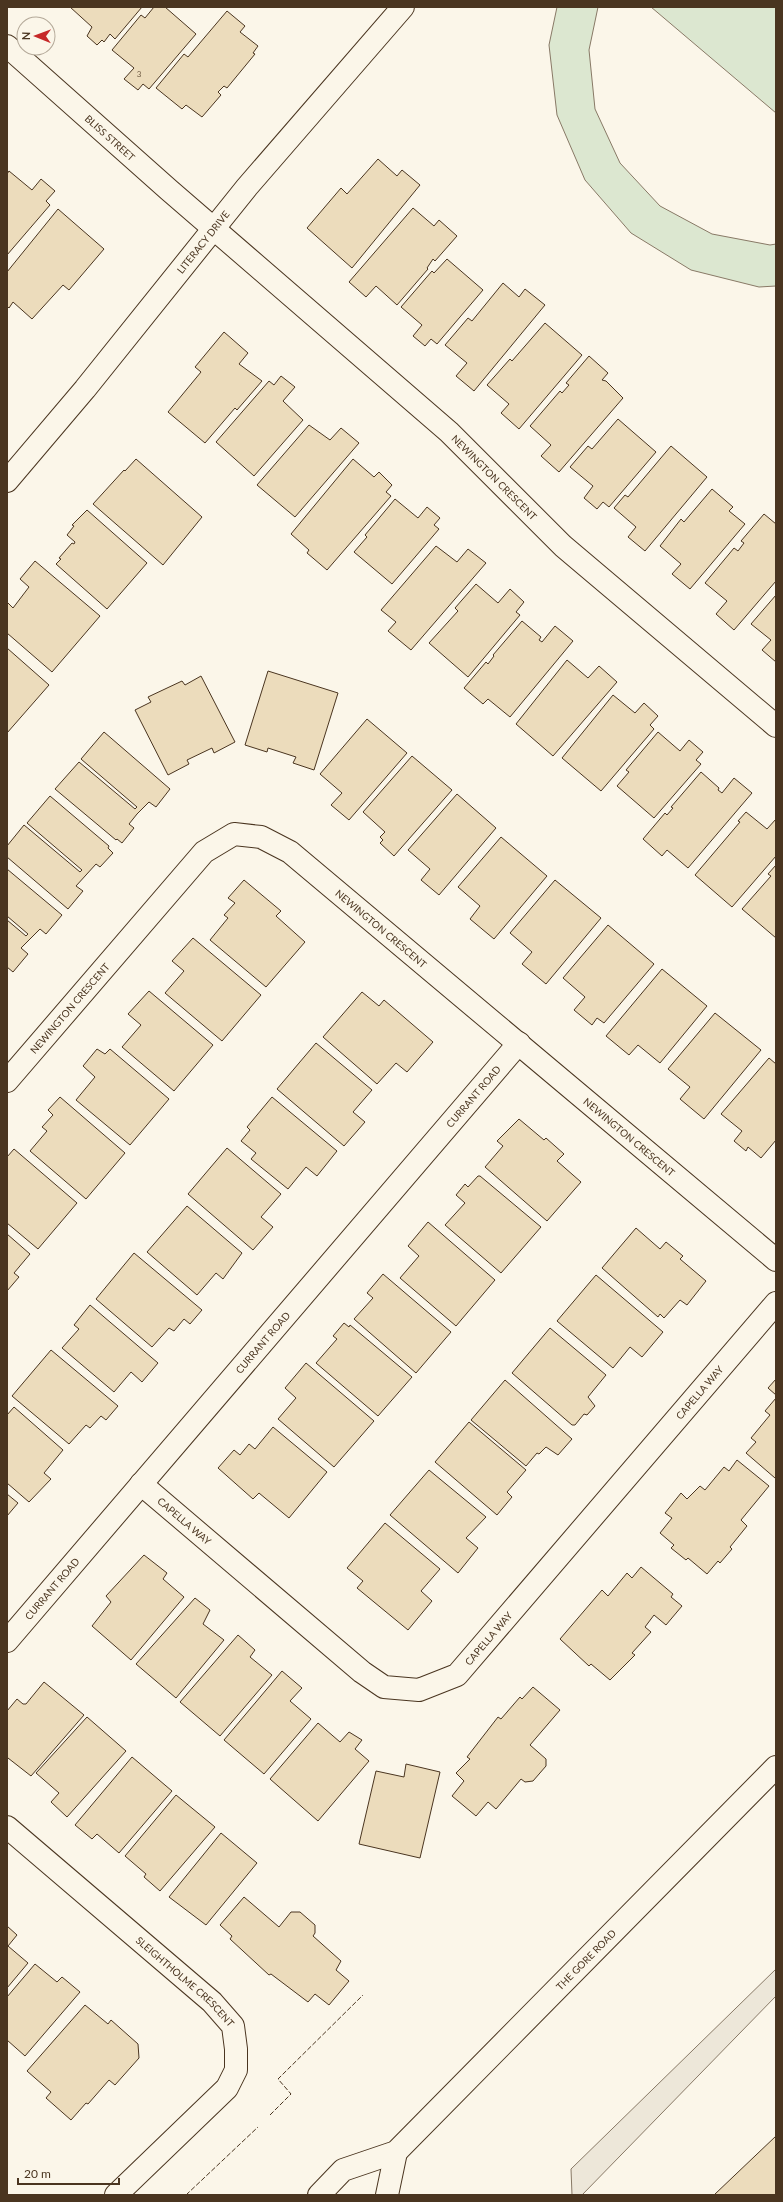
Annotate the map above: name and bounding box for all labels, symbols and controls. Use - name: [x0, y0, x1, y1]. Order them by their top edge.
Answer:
- north arrow: [16, 16, 56, 56]
- text: N: [19, 31, 32, 40]
- house number: 3: [137, 69, 142, 79]
- street label: BLISS STREET: [83, 112, 138, 163]
- street label: LITERACY DRIVE: [174, 208, 232, 276]
- street label: NEWINGTON CRESCENT: [449, 432, 540, 523]
- street label: NEWINGTON CRESCENT: [333, 887, 429, 970]
- street label: NEWINGTON CRESCENT: [27, 960, 112, 1056]
- street label: CURRANT ROAD: [444, 1063, 503, 1130]
- street label: NEWINGTON CRESCENT: [581, 1095, 678, 1179]
- street label: CURRANT ROAD: [233, 1309, 293, 1376]
- street label: CAPELLA WAY: [673, 1363, 726, 1422]
- street label: CAPELLA WAY: [155, 1495, 214, 1548]
- street label: CURRANT ROAD: [22, 1555, 82, 1622]
- street label: CAPELLA WAY: [462, 1609, 515, 1668]
- street label: THE GORE ROAD: [553, 1927, 619, 1992]
- street label: SLEIGHTHOLME CRESCENT: [134, 1934, 237, 2029]
- scale bar: [18, 2160, 119, 2186]
- text: 20 m: [24, 2166, 51, 2181]

